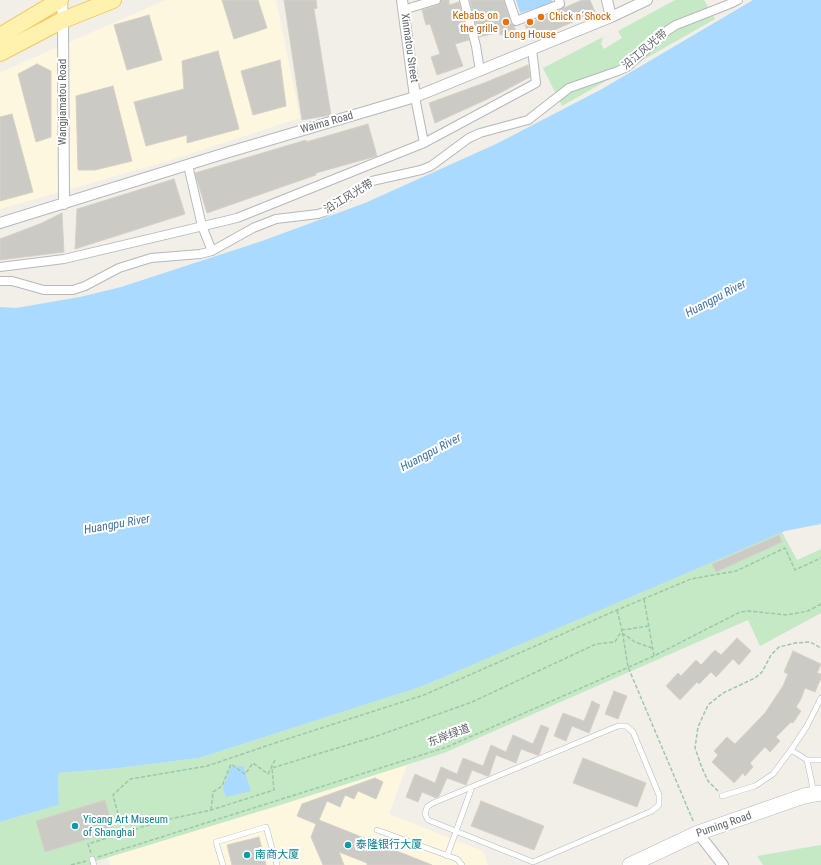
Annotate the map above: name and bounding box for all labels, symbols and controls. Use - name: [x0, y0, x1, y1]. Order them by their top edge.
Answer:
- place label: Kebabs on the grille: [452, 9, 498, 35]
- place label: Chick n´Shock: [549, 10, 611, 24]
- marker: Chick n´Shock: [536, 12, 546, 22]
- street label: Xinmatou Street: [398, 13, 420, 83]
- marker: Kebabs on the grille: [501, 17, 511, 27]
- marker: Long House: [525, 17, 535, 27]
- street label: 沿江风光带: [620, 27, 670, 73]
- place label: Long House: [504, 28, 556, 42]
- street label: Wangjiamatou Road: [56, 59, 70, 145]
- street label: Waima Road: [299, 109, 355, 137]
- street label: 沿江风光带: [322, 177, 376, 217]
- water label: Huangpu River: [683, 277, 749, 321]
- water label: Huangpu River: [398, 431, 464, 475]
- water label: Huangpu River: [83, 512, 151, 538]
- street label: 东岸绿道: [426, 722, 472, 750]
- street label: Puming Road: [695, 809, 753, 841]
- place label: Yicang Art Museum of Shanghai: [83, 813, 168, 839]
- marker: Yicang Art Museum of Shanghai: [70, 821, 80, 831]
- place label: 泰隆银行大厦: [356, 838, 422, 852]
- marker: 泰隆银行大厦: [343, 840, 353, 850]
- place label: 南商大厦: [255, 848, 299, 862]
- marker: 南商大厦: [242, 850, 252, 860]

